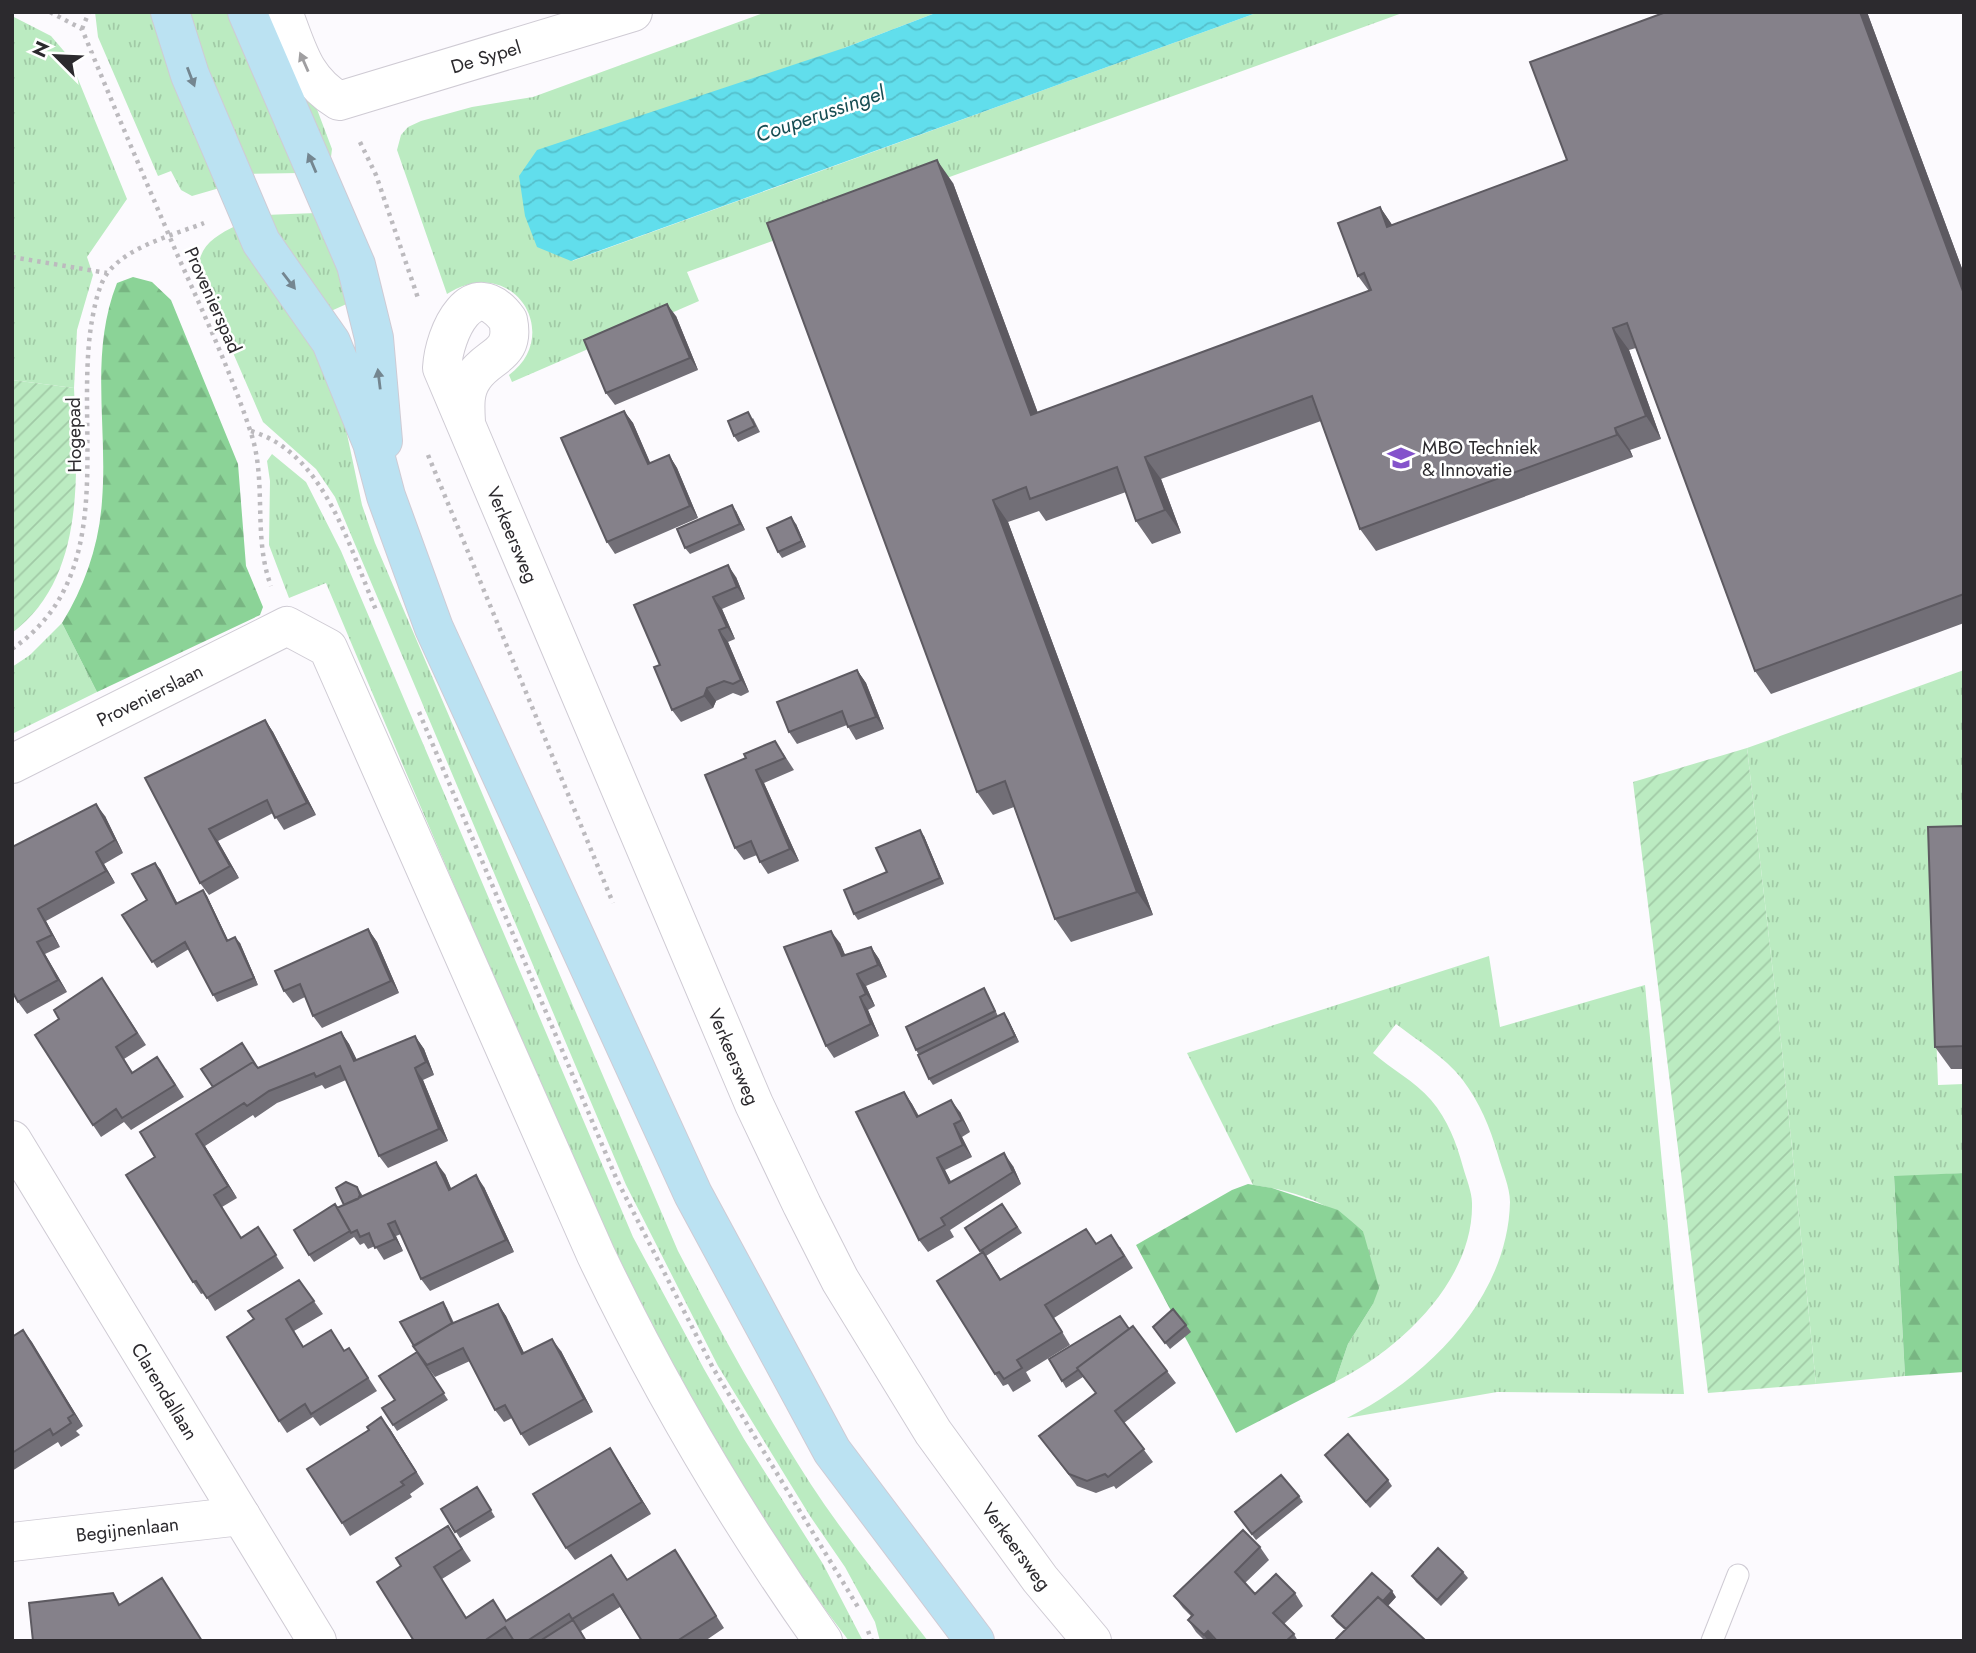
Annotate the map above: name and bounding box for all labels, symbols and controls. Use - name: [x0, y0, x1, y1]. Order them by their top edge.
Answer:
- north arrow: [21, 21, 91, 91]
- street label: De Sypel: [447, 33, 524, 80]
- text: N: [26, 37, 56, 62]
- one-way arrow: [298, 52, 309, 73]
- one-way arrow: [186, 67, 197, 88]
- water label: Couperussingel: [751, 77, 890, 150]
- one-way arrow: [306, 152, 317, 173]
- street label: Provenierspad: [178, 242, 248, 358]
- one-way arrow: [282, 272, 297, 290]
- one-way arrow: [373, 367, 384, 389]
- street label: Hogepad: [60, 397, 88, 473]
- place label: MBO Techniek & Innovatie: [1422, 434, 1538, 483]
- school or university icon: MBO Techniek & Innovatie: [1386, 443, 1416, 473]
- street label: Verkeersweg: [480, 482, 545, 587]
- street label: Provenierslaan: [92, 657, 207, 733]
- street label: Verkeersweg: [702, 1004, 766, 1109]
- street label: Clarendallaan: [125, 1337, 205, 1445]
- street label: Verkeersweg: [975, 1497, 1057, 1596]
- street label: Begijnenlaan: [74, 1510, 180, 1548]

